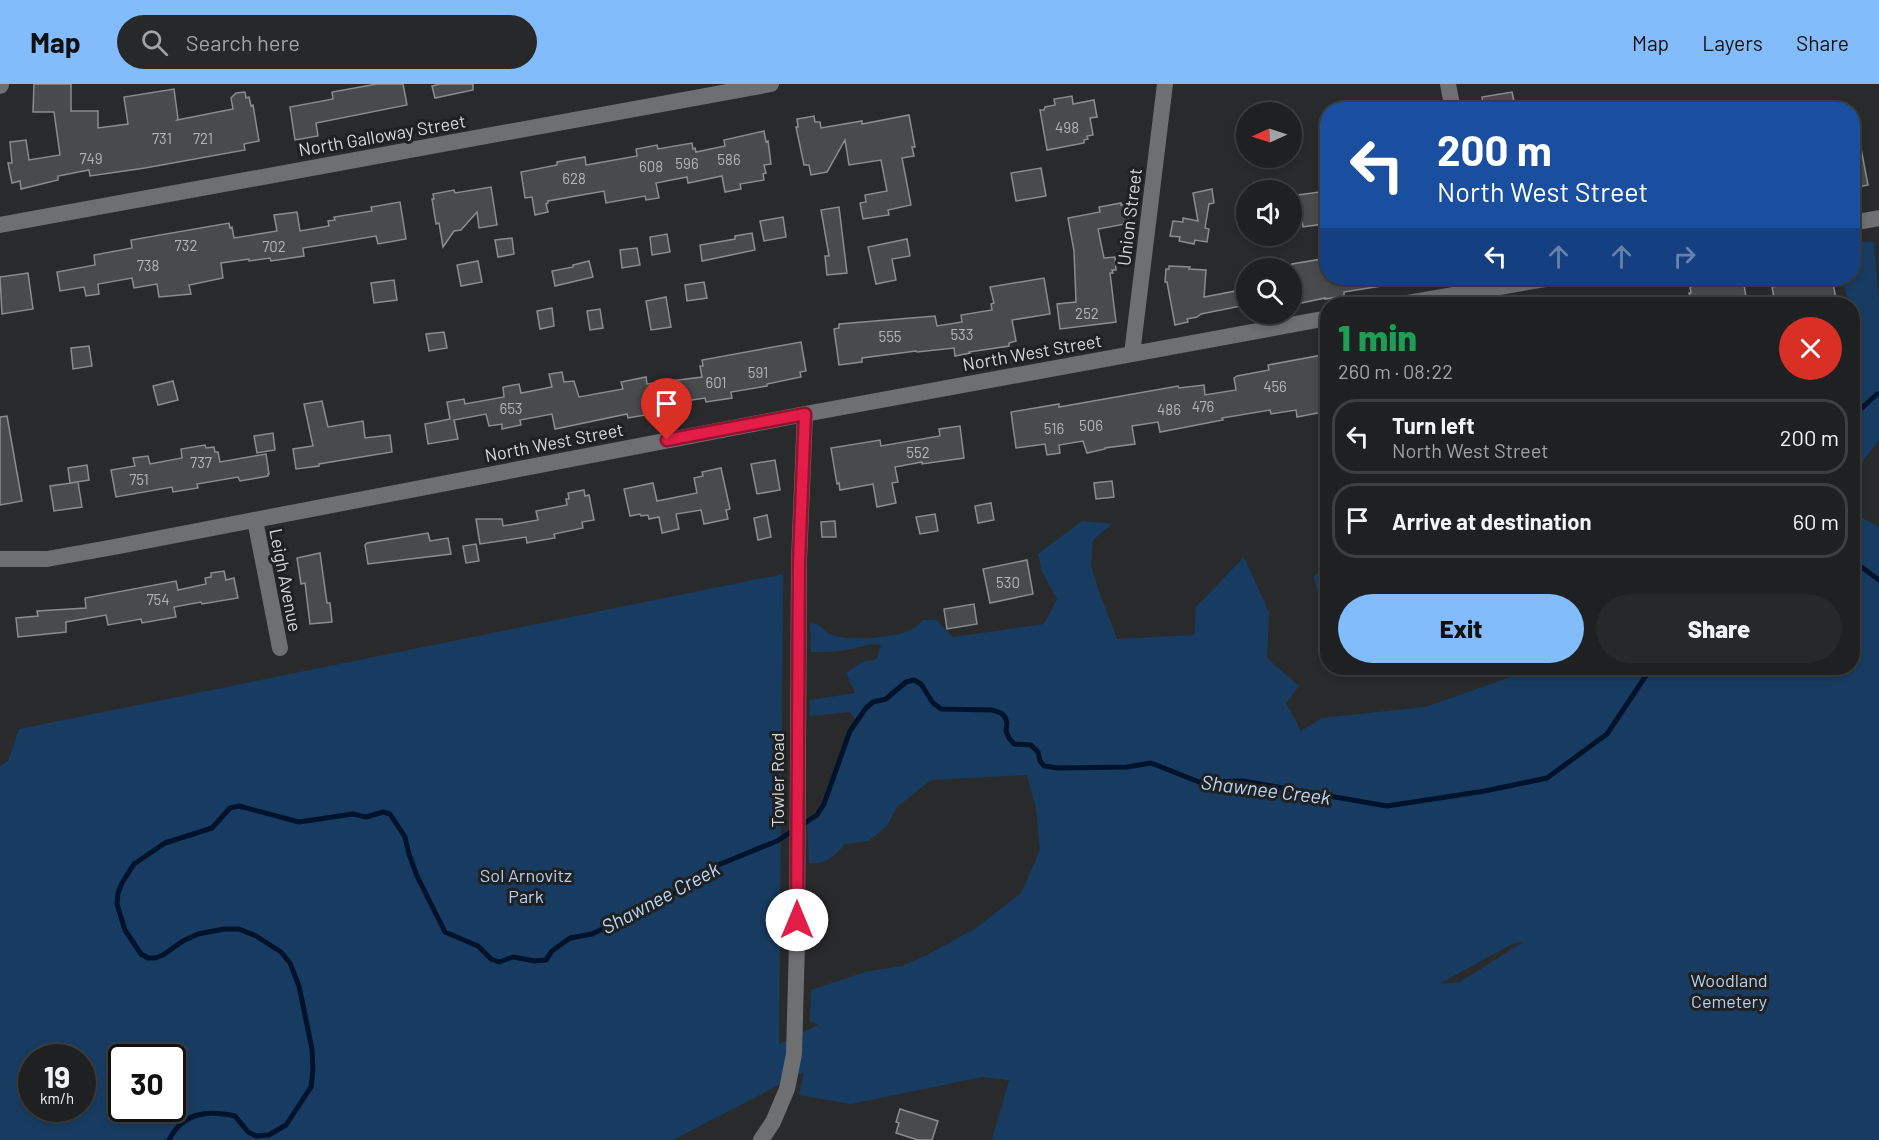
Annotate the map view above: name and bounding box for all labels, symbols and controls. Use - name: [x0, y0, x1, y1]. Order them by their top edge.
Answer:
- search box: [117, 15, 537, 69]
- text: Map: [30, 25, 81, 59]
- icon: search: [138, 26, 171, 59]
- text: Search here: [186, 29, 300, 55]
- text: Map: [1632, 30, 1669, 55]
- text: Layers: [1702, 30, 1763, 55]
- text: Share: [1796, 30, 1849, 55]
- north arrow: [1236, 102, 1302, 168]
- map controls: [1236, 102, 1302, 324]
- street label: North Galloway Street: [297, 109, 467, 161]
- house number: 498: [1055, 118, 1079, 136]
- text: 200 m: [1437, 124, 1552, 174]
- icon: left: [1338, 126, 1416, 204]
- house number: 731: [152, 129, 172, 147]
- house number: 721: [193, 129, 213, 147]
- house number: 749: [79, 149, 103, 167]
- house number: 586: [717, 150, 741, 168]
- house number: 596: [675, 154, 699, 172]
- house number: 608: [639, 157, 663, 175]
- street label: Union Street: [1112, 167, 1146, 267]
- house number: 628: [562, 169, 586, 187]
- text: North West Street: [1437, 175, 1648, 207]
- button: sound: [1236, 180, 1302, 246]
- house number: 732: [175, 236, 197, 254]
- house number: 702: [262, 237, 286, 255]
- icon: left: [1479, 240, 1512, 273]
- icon: ahead: [1542, 240, 1575, 273]
- icon: ahead: [1605, 240, 1638, 273]
- icon: right: [1668, 240, 1701, 273]
- house number: 738: [137, 256, 159, 274]
- button: search: [1236, 258, 1302, 324]
- house number: 252: [1075, 304, 1099, 322]
- text: 1 min: [1338, 315, 1417, 358]
- button: close: [1779, 317, 1842, 380]
- house number: 533: [950, 325, 974, 343]
- house number: 555: [878, 327, 902, 345]
- street label: North West Street: [961, 329, 1103, 375]
- text: 260 m · 08:22: [1338, 359, 1453, 383]
- house number: 591: [748, 363, 768, 381]
- house number: 601: [705, 373, 727, 391]
- house number: 456: [1263, 377, 1287, 395]
- pin: [641, 378, 692, 440]
- icon: arrive: [650, 387, 683, 420]
- house number: 476: [1192, 397, 1214, 415]
- house number: 653: [499, 399, 523, 417]
- house number: 486: [1157, 400, 1181, 418]
- text: Turn left: [1392, 412, 1475, 438]
- house number: 506: [1079, 416, 1103, 434]
- street label: North West Street: [483, 418, 625, 466]
- house number: 516: [1044, 419, 1064, 437]
- icon: left: [1341, 420, 1374, 453]
- text: 200 m: [1780, 424, 1839, 450]
- text: North West Street: [1392, 438, 1549, 462]
- house number: 552: [906, 443, 930, 461]
- house number: 737: [190, 453, 212, 471]
- house number: 751: [129, 470, 149, 488]
- icon: arrive: [1341, 504, 1374, 537]
- text: Arrive at destination: [1392, 508, 1591, 534]
- text: 60 m: [1793, 508, 1839, 534]
- street label: Leigh Avenue: [265, 527, 307, 633]
- house number: 530: [996, 573, 1020, 591]
- house number: 754: [146, 590, 170, 608]
- button: Exit: [1338, 594, 1584, 663]
- button: Share: [1596, 594, 1842, 663]
- street label: Towler Road: [766, 732, 788, 828]
- water label: Shawnee Creek: [1200, 769, 1332, 809]
- water label: Shawnee Creek: [597, 856, 723, 938]
- park label: Sol Arnovitz Park: [480, 864, 572, 907]
- position arrow: [765, 888, 829, 952]
- park label: Woodland Cemetery: [1690, 969, 1768, 1012]
- speed limit sign: 30: [108, 1044, 186, 1122]
- text: 19: [44, 1058, 70, 1094]
- text: km/h: [40, 1089, 74, 1107]

